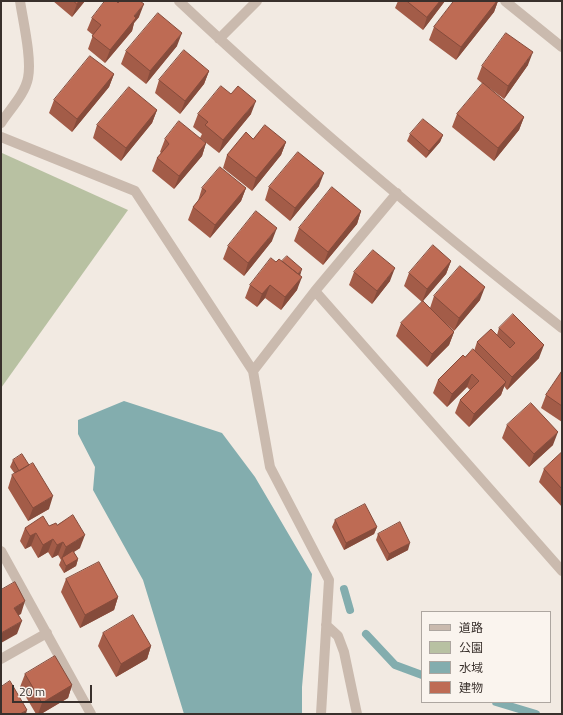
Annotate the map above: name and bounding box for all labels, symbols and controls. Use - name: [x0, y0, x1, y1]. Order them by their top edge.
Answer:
- legend: [421, 611, 551, 703]
- text: 道路: [459, 618, 483, 637]
- text: 公園: [459, 638, 483, 657]
- text: 水域: [459, 658, 483, 677]
- scale bar: [14, 677, 94, 703]
- text: 建物: [459, 678, 483, 697]
- text: 20 m: [19, 682, 45, 701]

